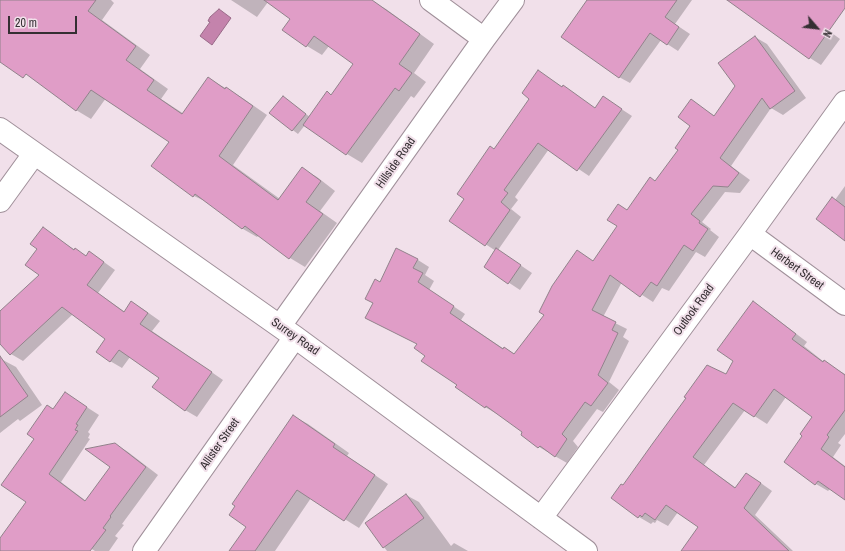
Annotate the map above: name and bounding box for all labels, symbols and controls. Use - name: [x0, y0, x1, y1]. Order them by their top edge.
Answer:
- scale bar: [10, 8, 79, 34]
- north arrow: [797, 8, 837, 48]
- text: 20 m: [15, 15, 37, 31]
- text: N: [820, 27, 835, 40]
- street label: Hillside Road: [373, 135, 419, 191]
- street label: Herbert Street: [768, 245, 826, 293]
- street label: Outlook Road: [670, 281, 718, 339]
- street label: Surrey Road: [268, 315, 322, 359]
- street label: Allister Street: [197, 416, 243, 472]

